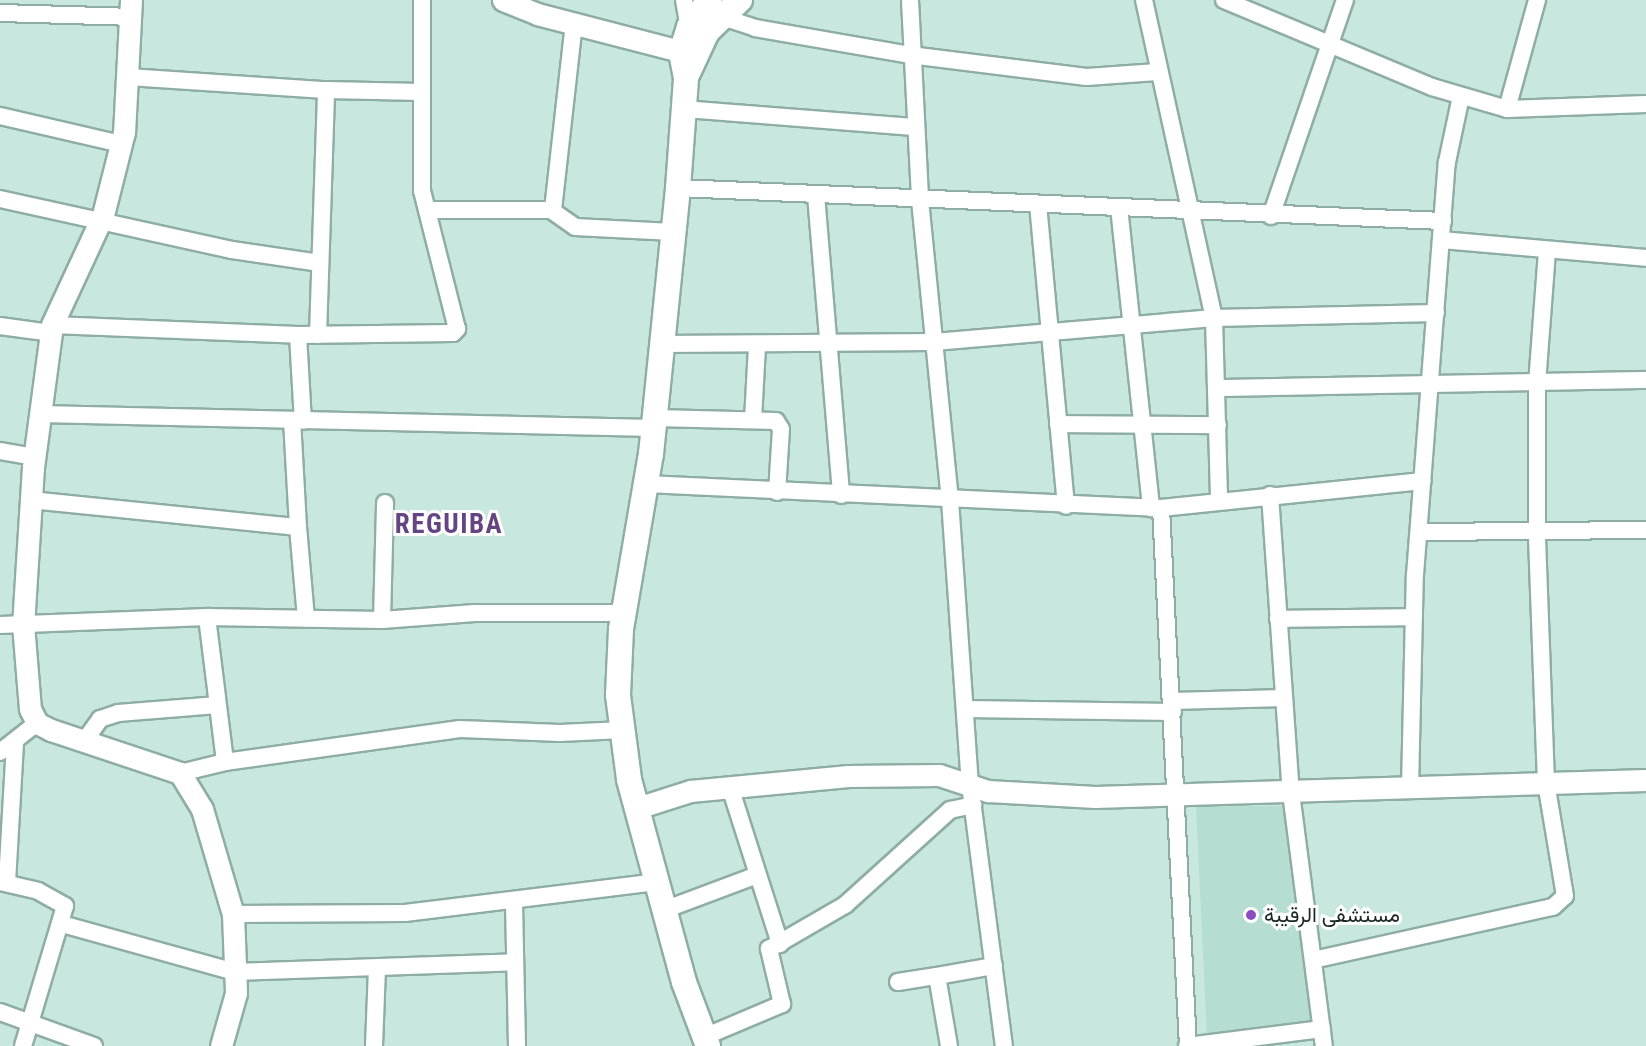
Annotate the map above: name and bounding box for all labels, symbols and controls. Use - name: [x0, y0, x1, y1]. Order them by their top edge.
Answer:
- district label: REGUIBA: [395, 509, 503, 541]
- place label: مستشفى الرقيبة: [1264, 902, 1400, 928]
- marker: مستشفى الرقيبة: [1242, 906, 1260, 924]

